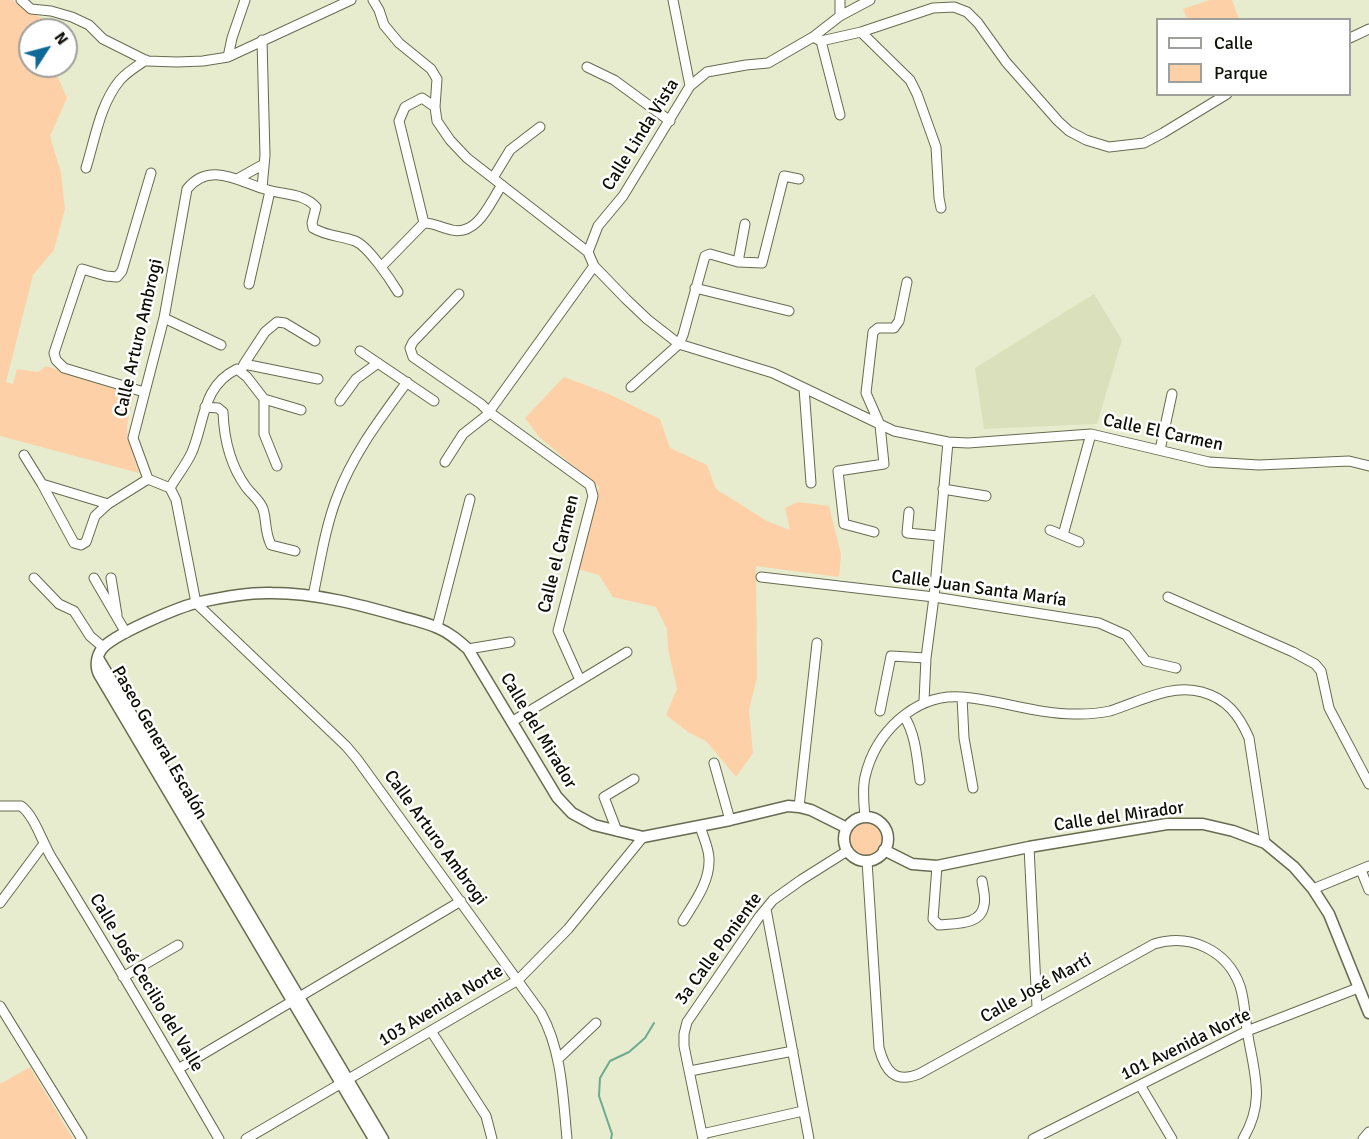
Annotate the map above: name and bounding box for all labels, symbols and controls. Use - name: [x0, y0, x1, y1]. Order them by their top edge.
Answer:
- north arrow: [18, 18, 78, 78]
- legend: [1156, 18, 1351, 96]
- text: N: [50, 28, 72, 49]
- text: Calle: [1214, 32, 1253, 54]
- text: Parque: [1214, 62, 1268, 84]
- street label: Calle Linda Vista: [598, 75, 684, 195]
- street label: Calle Arturo Ambrogi: [110, 257, 168, 419]
- street label: Calle El Carmen: [1101, 410, 1225, 456]
- street label: Calle el Carmen: [534, 493, 584, 615]
- street label: Calle Juan Santa María: [890, 566, 1068, 612]
- street label: Paseo General Escalón: [106, 663, 212, 823]
- street label: Calle del Mirador: [495, 669, 581, 793]
- street label: Calle Arturo Ambrogi: [379, 766, 491, 910]
- street label: Calle del Mirador: [1052, 797, 1186, 837]
- street label: 3a Calle Poniente: [671, 889, 767, 1009]
- street label: Calle José Cecilio del Valle: [84, 890, 208, 1076]
- street label: Calle José Martí: [977, 950, 1095, 1028]
- street label: 103 Avenida Norte: [375, 960, 507, 1052]
- street label: 101 Avenida Norte: [1118, 1004, 1254, 1086]

